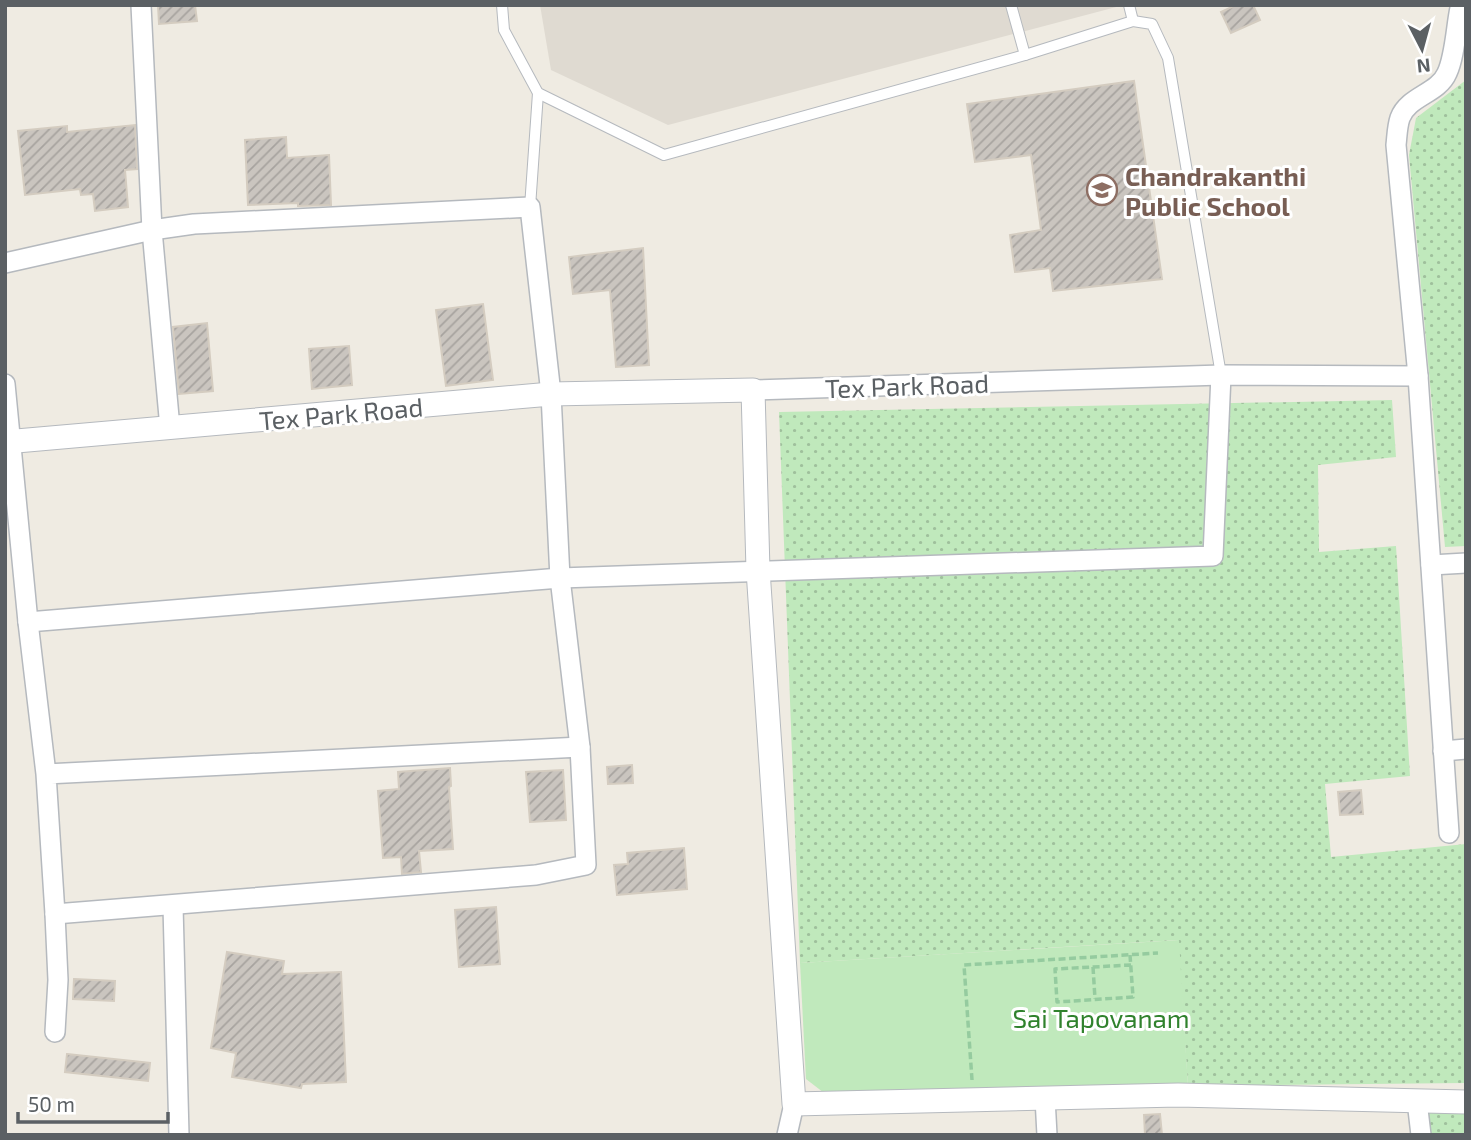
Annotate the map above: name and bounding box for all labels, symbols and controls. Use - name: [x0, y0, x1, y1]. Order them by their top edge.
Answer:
- north arrow: [1387, 14, 1457, 84]
- text: N: [1416, 54, 1432, 79]
- place label: Chandrakanthi Public School: [1125, 160, 1306, 221]
- school or university icon: Chandrakanthi Public School: [1085, 173, 1119, 207]
- street label: Tex Park Road: [824, 367, 990, 403]
- street label: Tex Park Road: [258, 390, 424, 436]
- park label: Sai Tapovanam: [1012, 1002, 1190, 1033]
- scale bar: [18, 1080, 168, 1124]
- text: 50 m: [28, 1091, 75, 1116]

